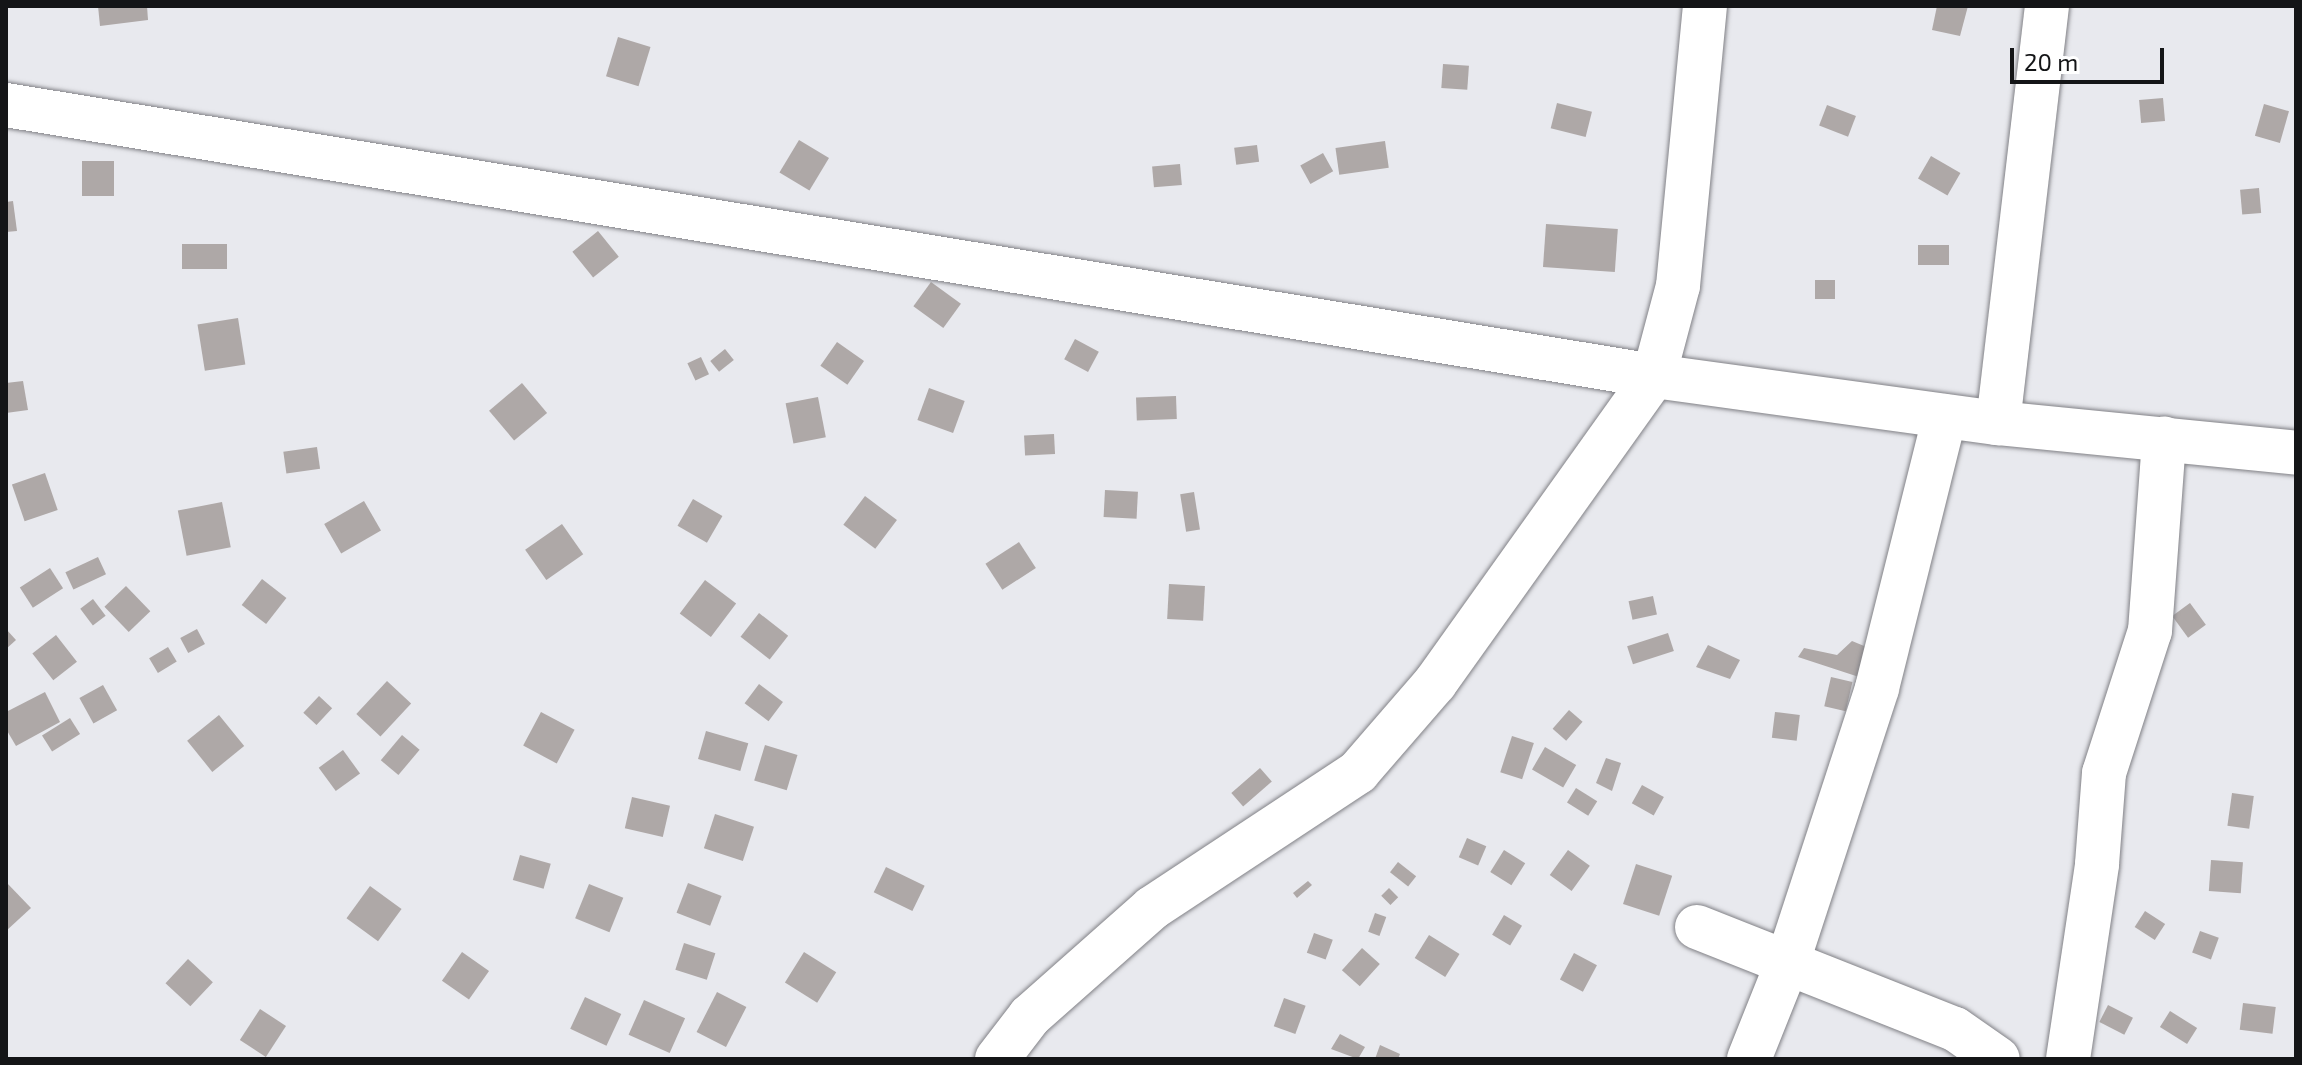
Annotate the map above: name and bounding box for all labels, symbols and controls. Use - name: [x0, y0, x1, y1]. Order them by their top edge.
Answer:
- scale bar: [2014, 32, 2168, 82]
- text: 20 m: [2024, 47, 2078, 76]

